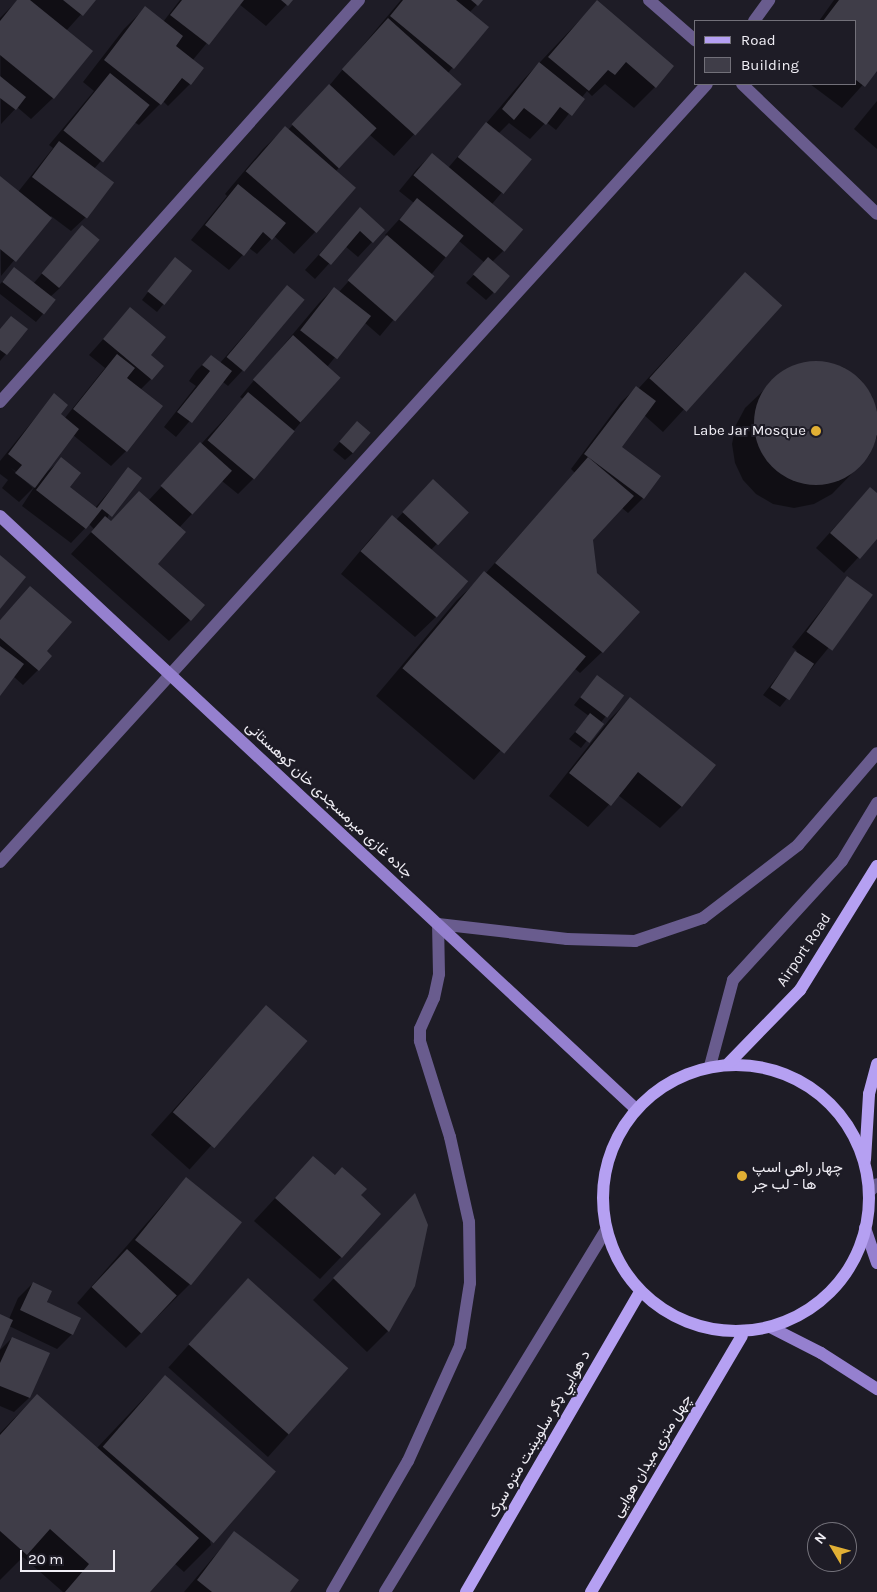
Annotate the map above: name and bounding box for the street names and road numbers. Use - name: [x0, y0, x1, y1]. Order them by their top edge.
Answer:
- street label: جاده غازی میرمسجدی خان کوهستانی: [242, 718, 416, 882]
- street label: Airport Road: [773, 910, 835, 990]
- street label: د هوايي ډګر سلویښت متره سړک: [484, 1347, 594, 1521]
- street label: چهل متری میدان هوایی: [608, 1391, 696, 1521]

